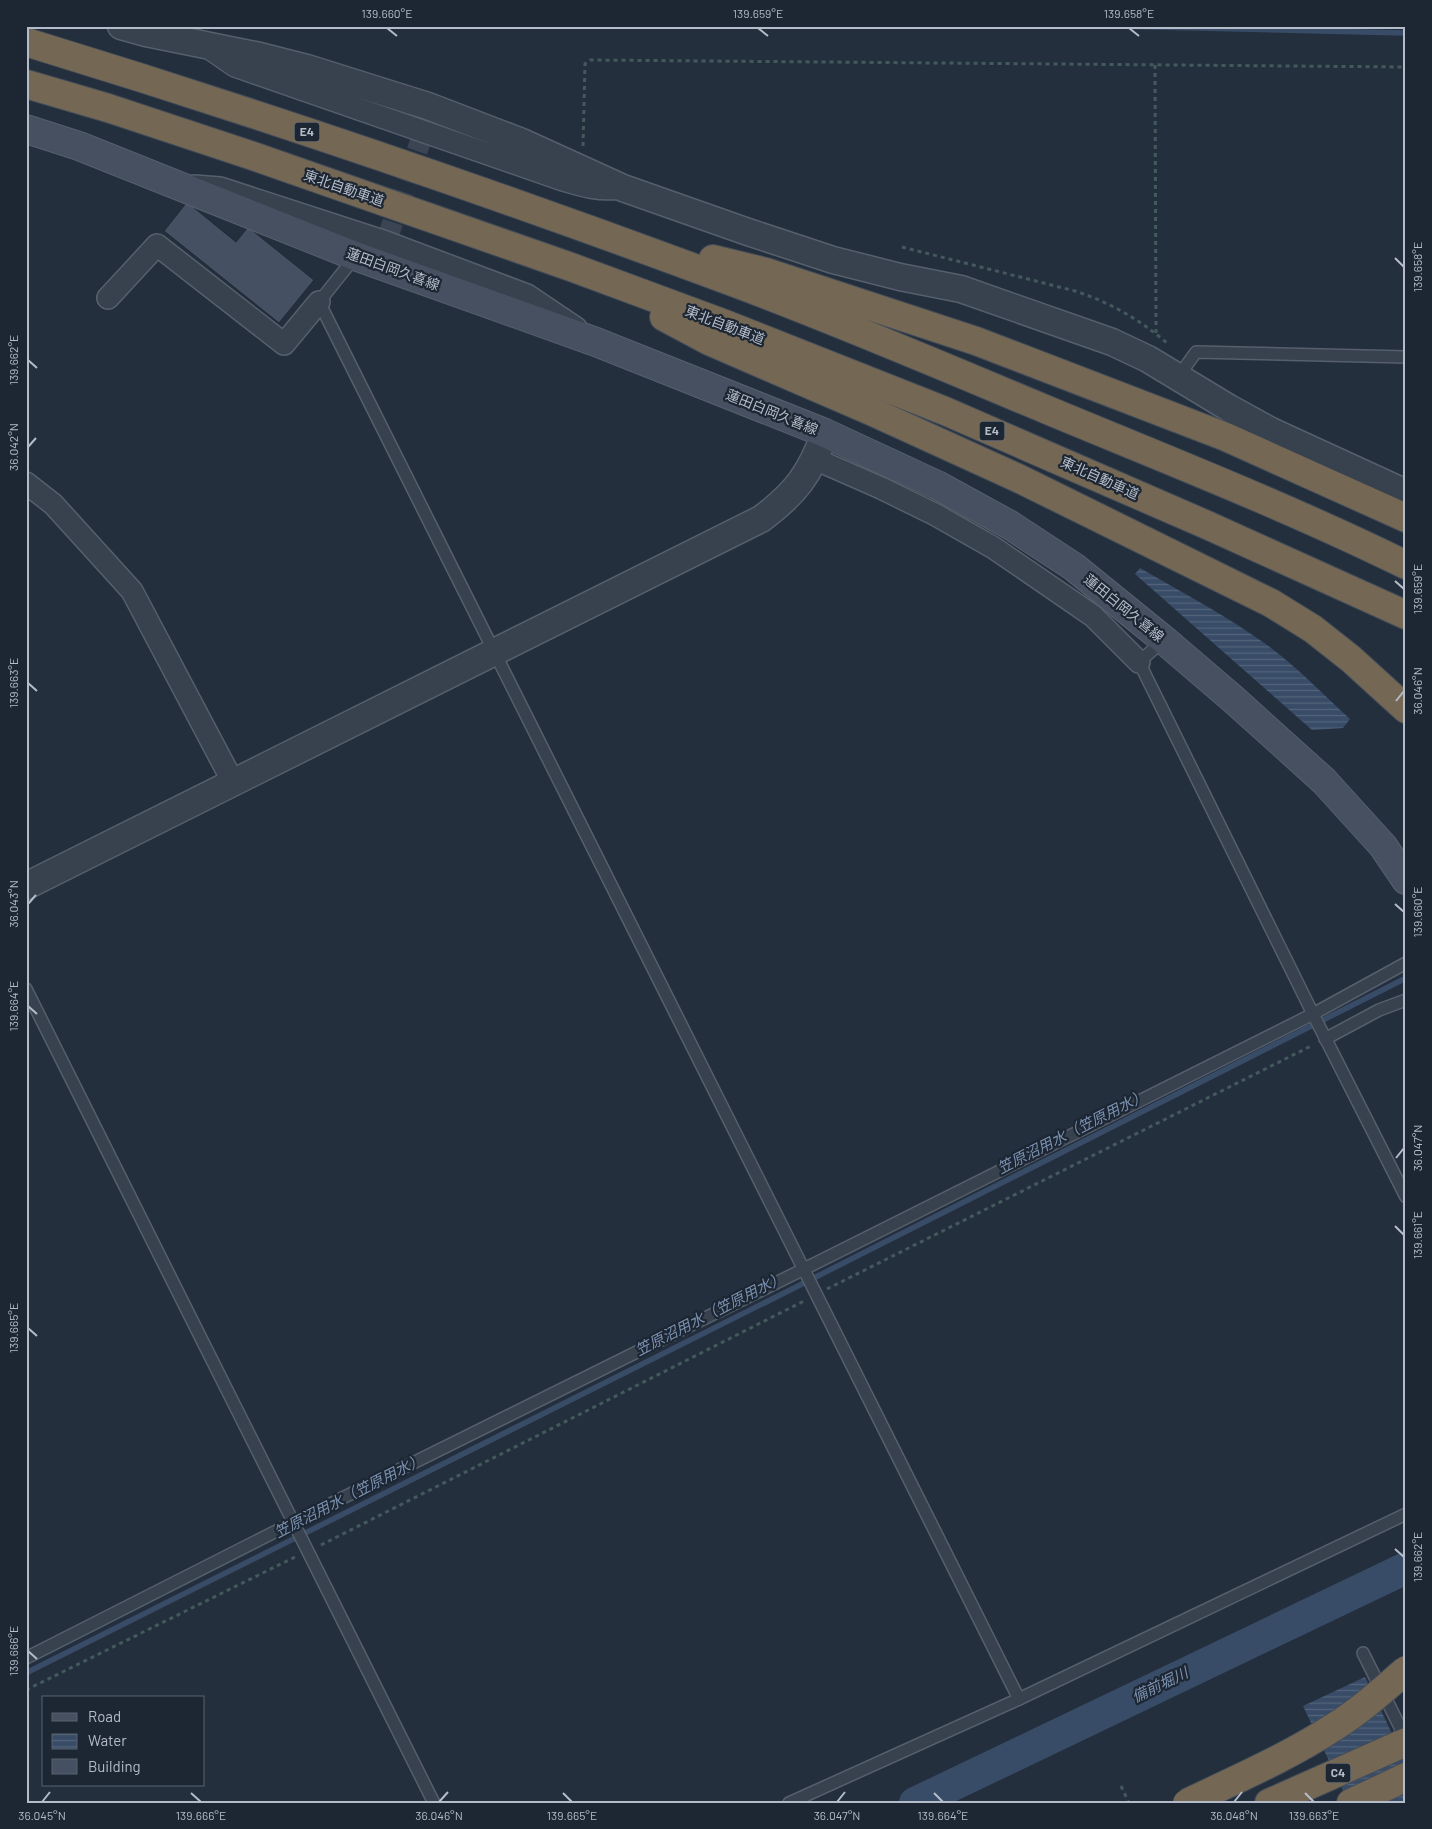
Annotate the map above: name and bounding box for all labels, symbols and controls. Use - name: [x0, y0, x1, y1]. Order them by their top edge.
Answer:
- text: 139.660°E: [362, 6, 412, 20]
- text: 139.659°E: [733, 6, 783, 20]
- text: 139.658°E: [1104, 6, 1154, 20]
- road number: E4: [294, 122, 320, 142]
- street label: 東北自動車道: [302, 166, 387, 209]
- text: 139.658°E: [1410, 242, 1424, 292]
- street label: 蓮田白岡久喜線: [344, 244, 442, 293]
- street label: 東北自動車道: [683, 302, 767, 348]
- text: 139.662°E: [6, 335, 20, 385]
- street label: 蓮田白岡久喜線: [724, 385, 821, 438]
- road number: E4: [980, 422, 1004, 441]
- text: 36.042°N: [6, 423, 20, 471]
- street label: 東北自動車道: [1058, 453, 1142, 502]
- text: 139.659°E: [1410, 564, 1424, 614]
- street label: 蓮田白岡久喜線: [1081, 570, 1168, 645]
- text: 139.663°E: [6, 658, 20, 708]
- text: 36.046°N: [1410, 667, 1424, 715]
- text: 36.043°N: [6, 880, 20, 928]
- text: 139.660°E: [1410, 887, 1424, 937]
- text: 139.664°E: [6, 981, 20, 1031]
- water label: 笠原沼用水（笠原用水）: [994, 1086, 1149, 1177]
- text: 36.047°N: [1410, 1125, 1424, 1171]
- text: 139.661°E: [1410, 1211, 1424, 1259]
- water label: 笠原沼用水（笠原用水）: [632, 1268, 787, 1359]
- text: 139.665°E: [6, 1303, 20, 1353]
- water label: 笠原沼用水（笠原用水）: [271, 1450, 426, 1541]
- text: 139.662°E: [1410, 1532, 1424, 1582]
- text: 139.666°E: [6, 1626, 20, 1676]
- water label: 備前堀川: [1129, 1662, 1192, 1705]
- legend: [42, 1696, 205, 1786]
- text: Road: [88, 1707, 121, 1725]
- text: Water: [88, 1731, 127, 1749]
- text: Building: [88, 1757, 141, 1775]
- road number: C4: [1326, 1764, 1350, 1782]
- text: 36.045°N: [18, 1808, 66, 1822]
- text: 139.666°E: [176, 1808, 226, 1822]
- text: 36.046°N: [415, 1808, 463, 1822]
- text: 139.665°E: [547, 1808, 597, 1822]
- text: 36.047°N: [814, 1808, 860, 1822]
- text: 139.664°E: [918, 1808, 968, 1822]
- text: 36.048°N: [1210, 1808, 1258, 1822]
- text: 139.663°E: [1289, 1808, 1339, 1822]

